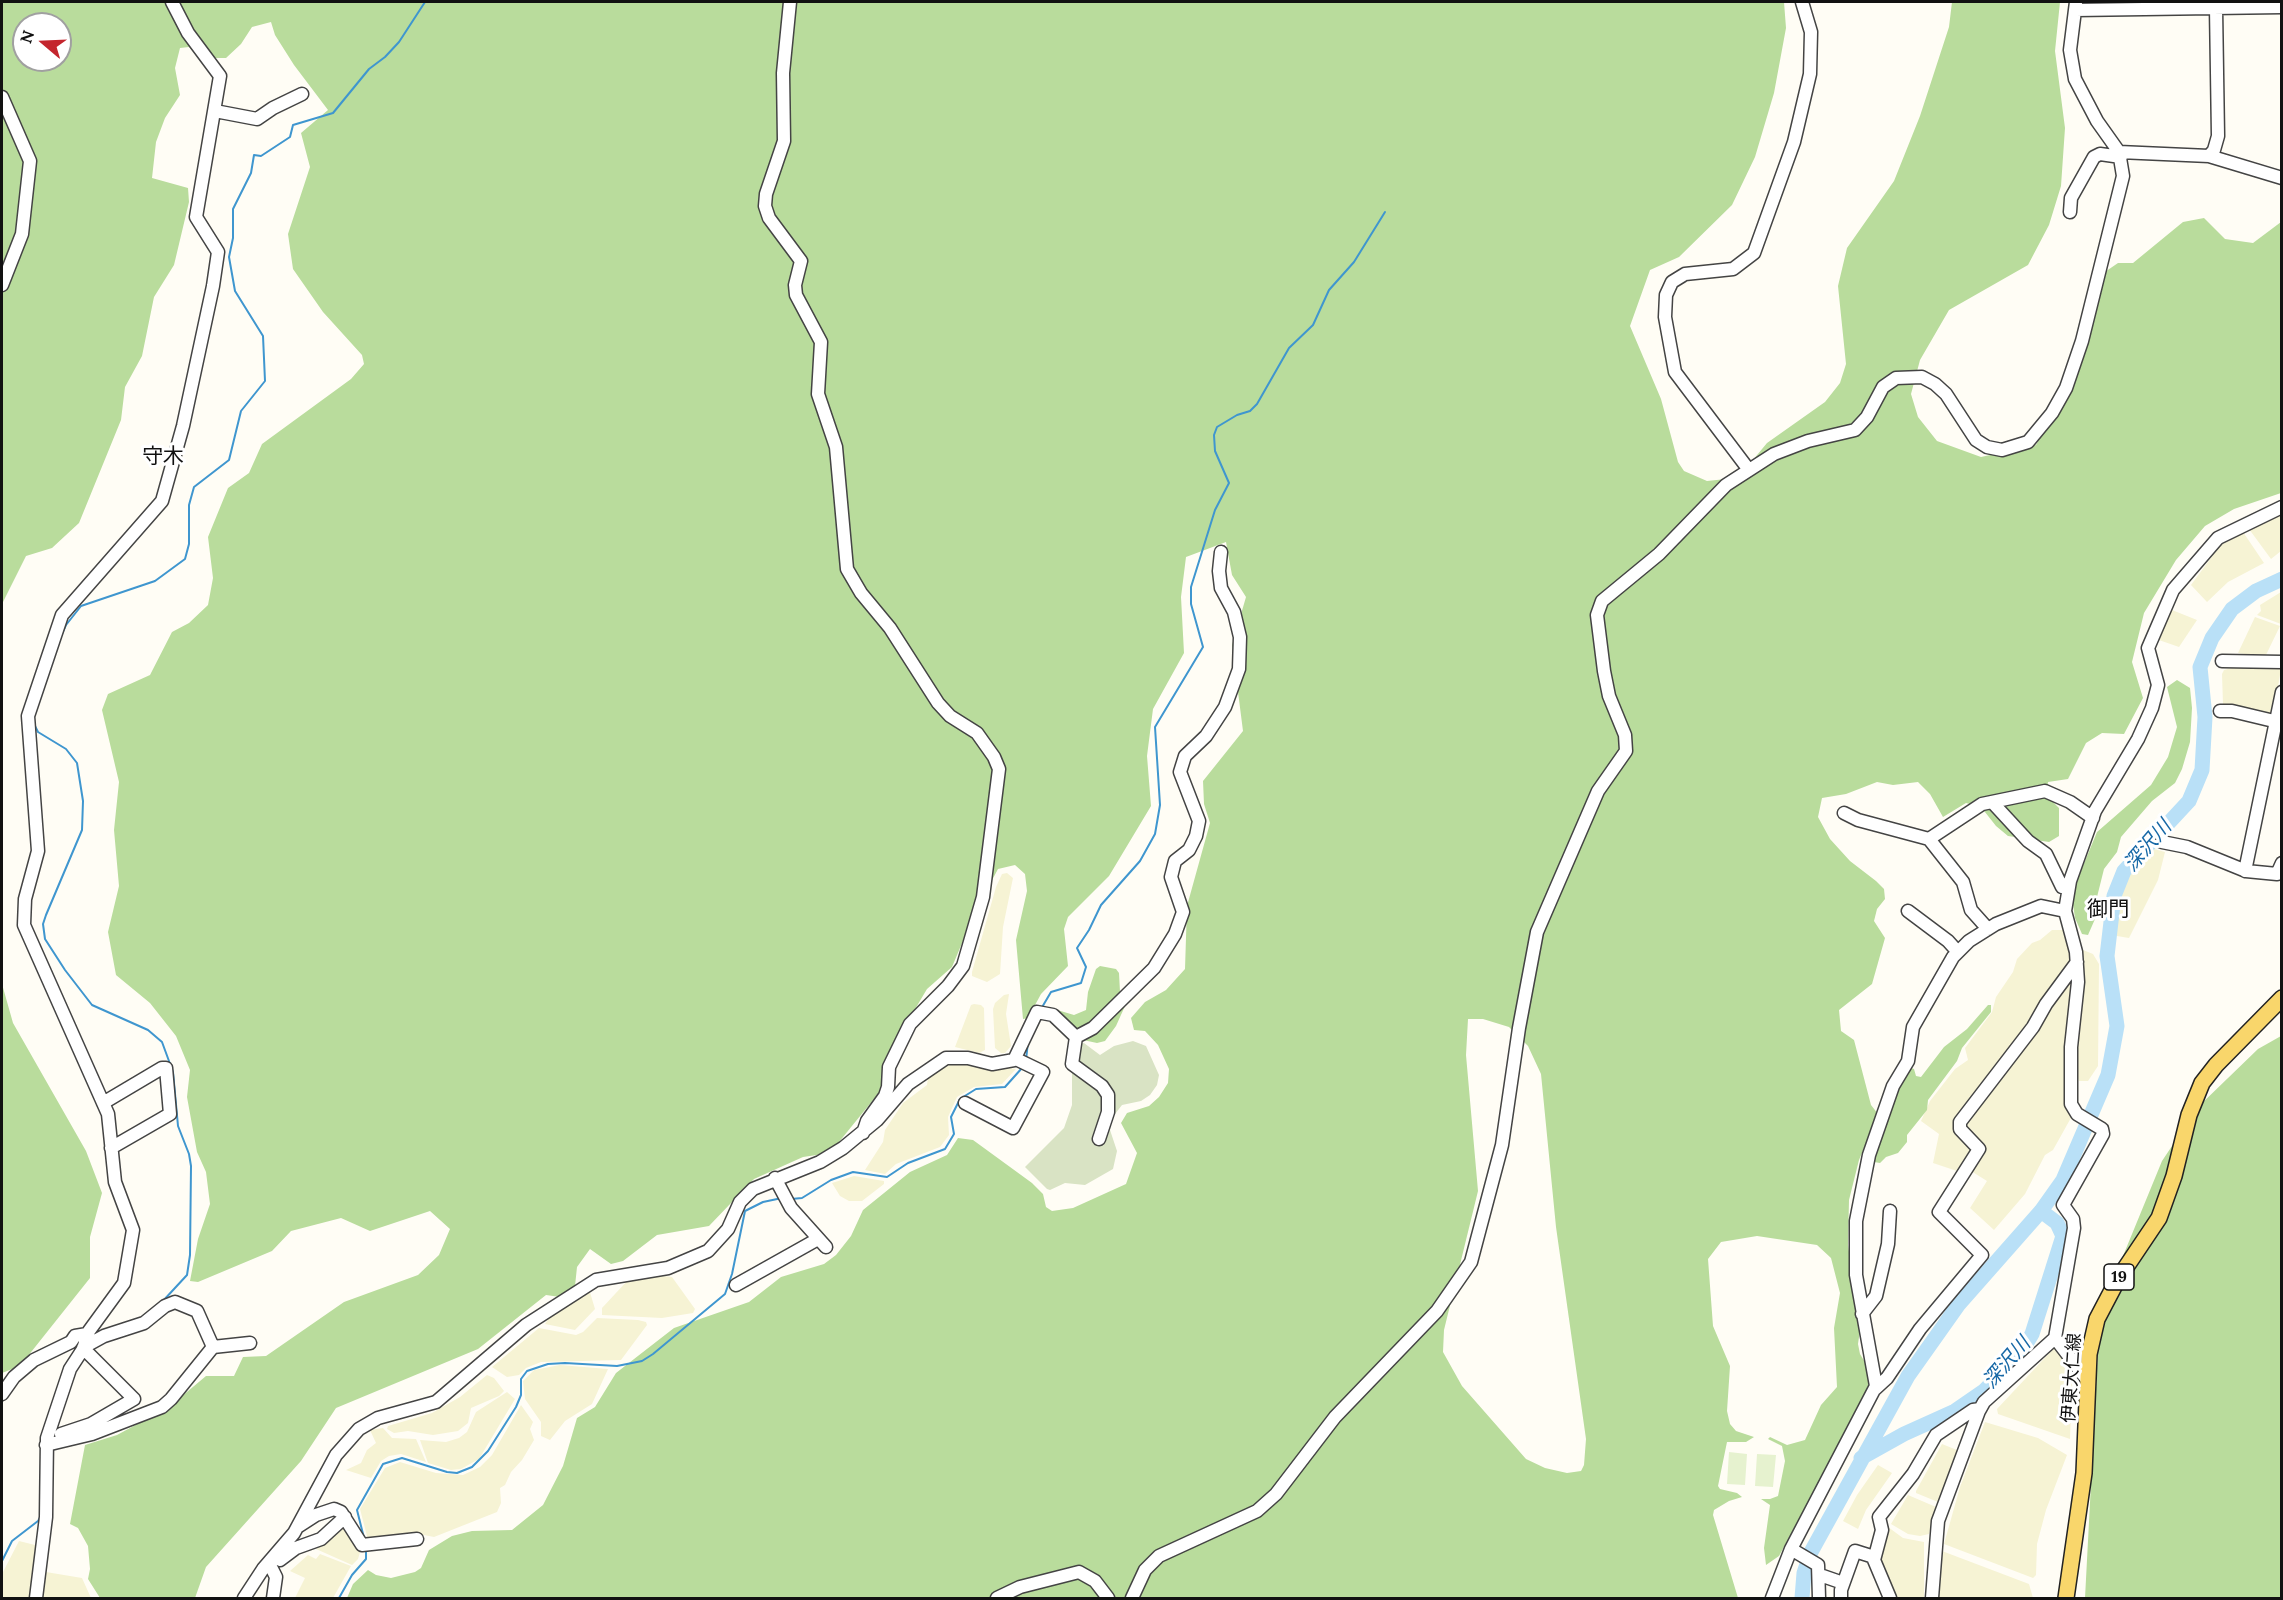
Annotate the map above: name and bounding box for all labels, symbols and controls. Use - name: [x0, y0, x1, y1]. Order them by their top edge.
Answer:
- north arrow: [12, 12, 72, 72]
- text: N: [15, 28, 38, 46]
- district label: 守木: [142, 444, 184, 470]
- water label: 深沢川: [2119, 815, 2177, 877]
- district label: 御門: [2087, 897, 2129, 923]
- road number: 19: [2104, 1264, 2134, 1290]
- water label: 深沢川: [1978, 1332, 2036, 1394]
- street label: 伊東大仁線: [2058, 1332, 2086, 1424]

